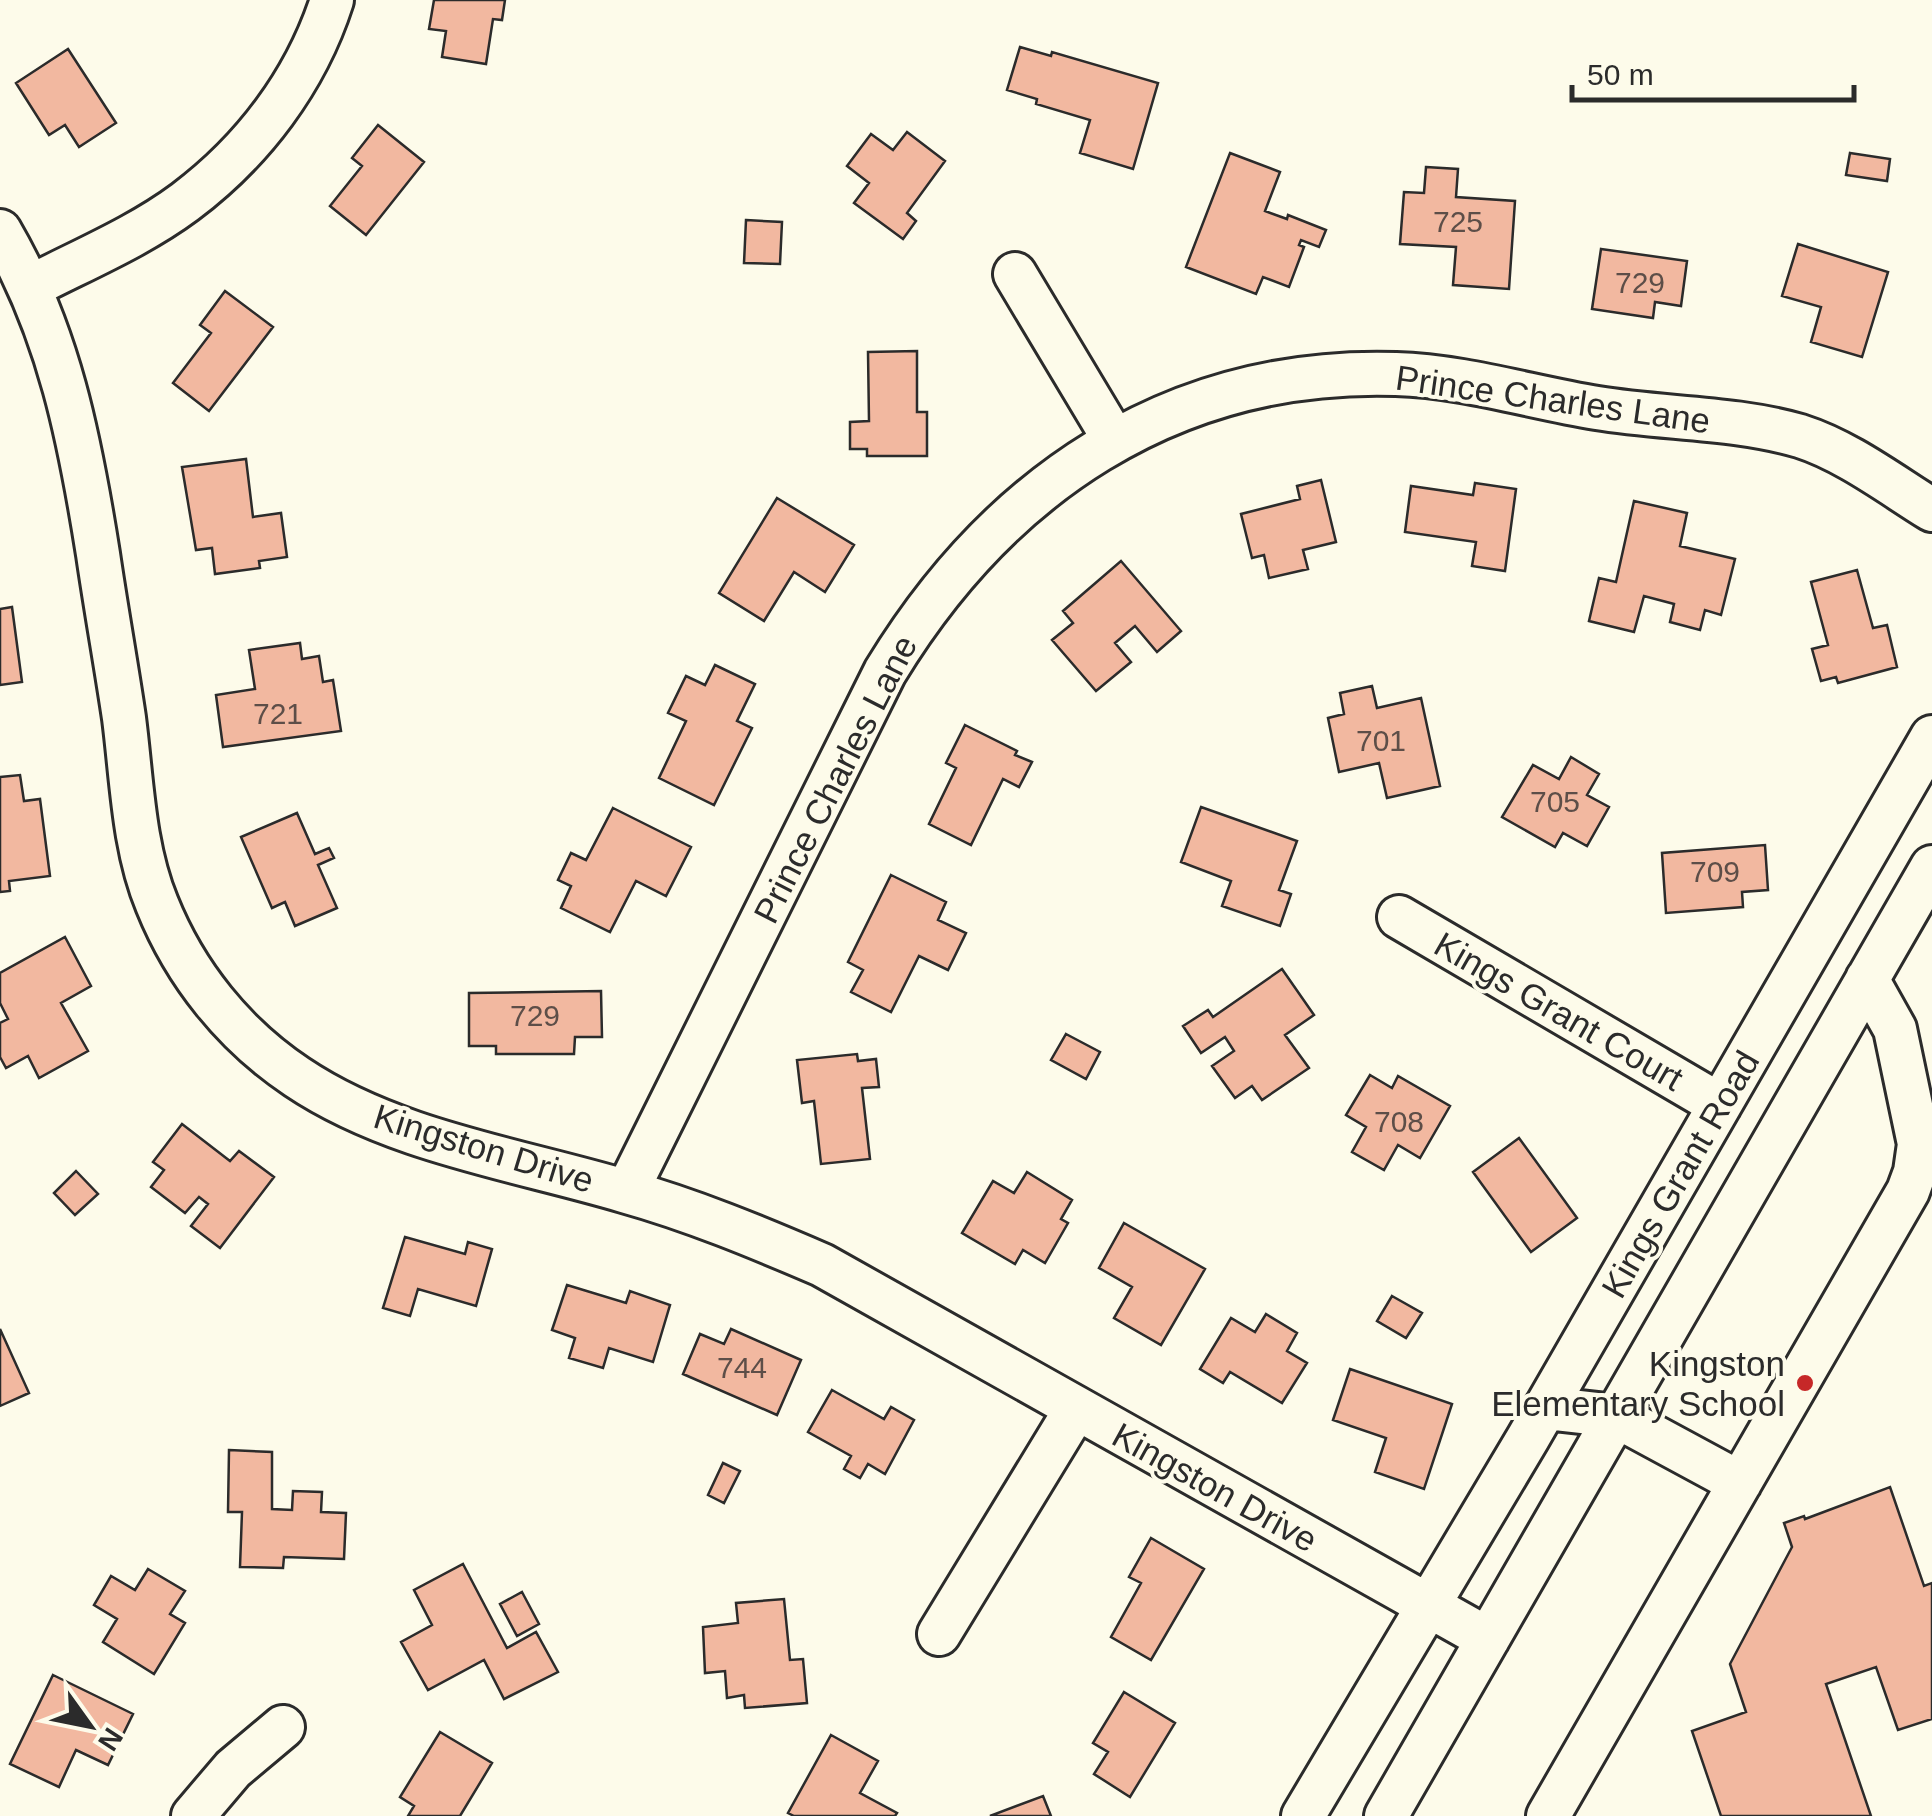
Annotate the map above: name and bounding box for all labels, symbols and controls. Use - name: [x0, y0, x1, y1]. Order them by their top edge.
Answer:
- scale bar: [1572, 40, 1854, 102]
- text: 50 m: [1587, 58, 1654, 91]
- house number: 725: [1433, 205, 1483, 238]
- house number: 729: [1615, 266, 1665, 299]
- street label: Prince Charles Lane: [1393, 358, 1713, 440]
- street label: Prince Charles Lane: [746, 629, 924, 929]
- house number: 721: [253, 697, 303, 730]
- house number: 701: [1356, 724, 1406, 757]
- house number: 705: [1530, 785, 1580, 818]
- house number: 709: [1690, 855, 1740, 888]
- street label: Kings Grant Court: [1428, 924, 1690, 1098]
- house number: 729: [510, 999, 560, 1032]
- street label: Kings Grant Road: [1594, 1044, 1766, 1304]
- street label: Kingston Drive: [369, 1096, 599, 1200]
- house number: 708: [1374, 1105, 1424, 1138]
- place label: Kingston Elementary School: [1491, 1344, 1785, 1423]
- house number: 744: [717, 1351, 767, 1384]
- marker: Kingston Elementary School: [1794, 1372, 1816, 1394]
- street label: Kingston Drive: [1106, 1415, 1324, 1559]
- north arrow: [40, 1676, 140, 1776]
- text: N: [92, 1722, 129, 1756]

